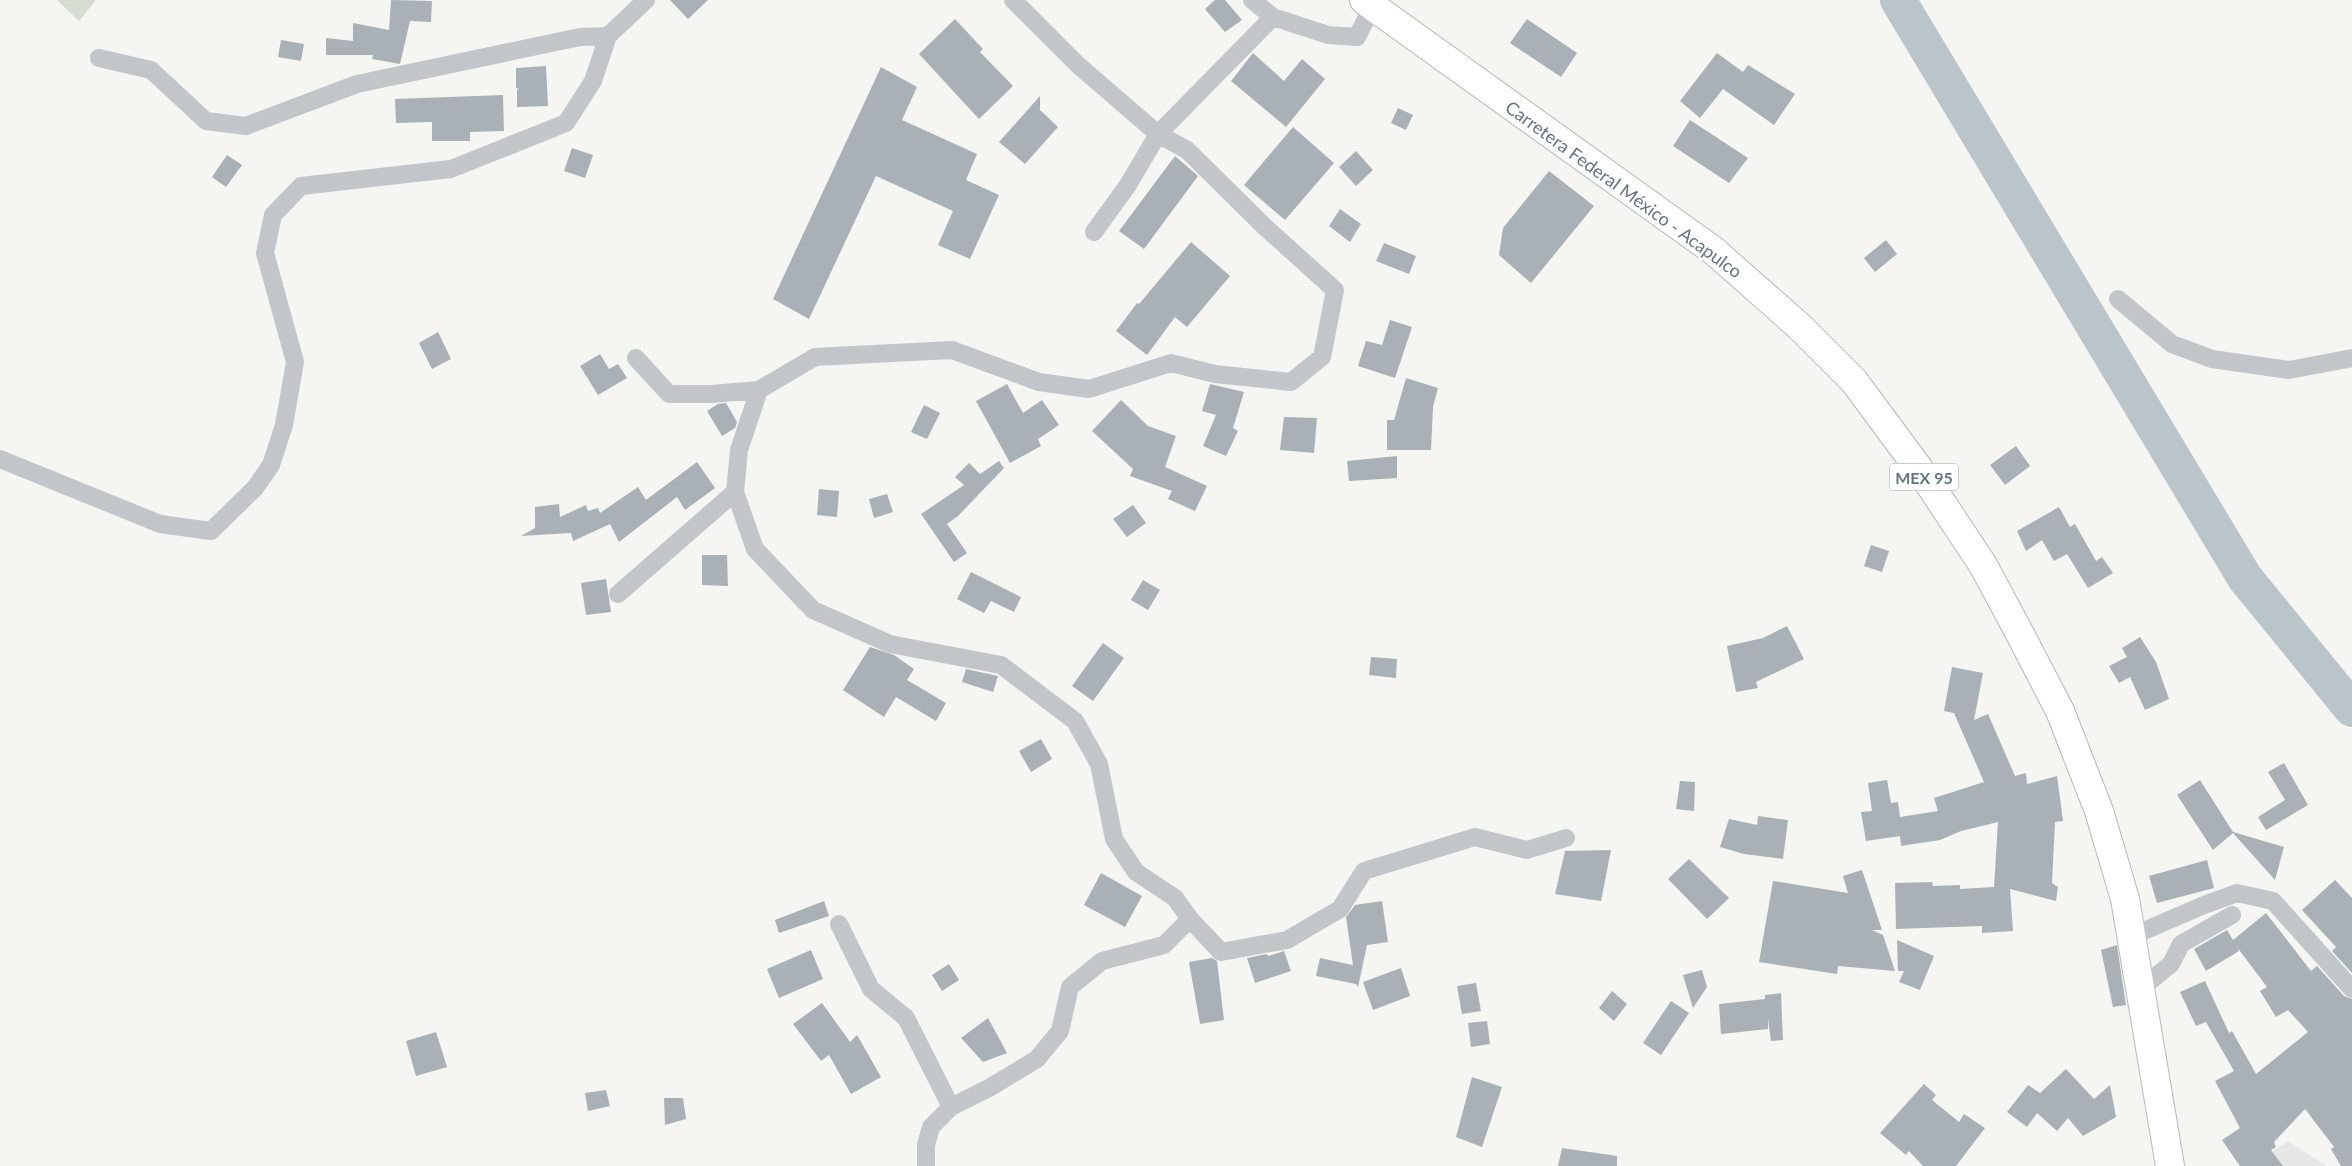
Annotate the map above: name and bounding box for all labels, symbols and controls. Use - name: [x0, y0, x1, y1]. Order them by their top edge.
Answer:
- street label: Carretera Federal México - Acapulco: [1501, 96, 1747, 282]
- road number: MEX 95: [1890, 464, 1958, 491]

